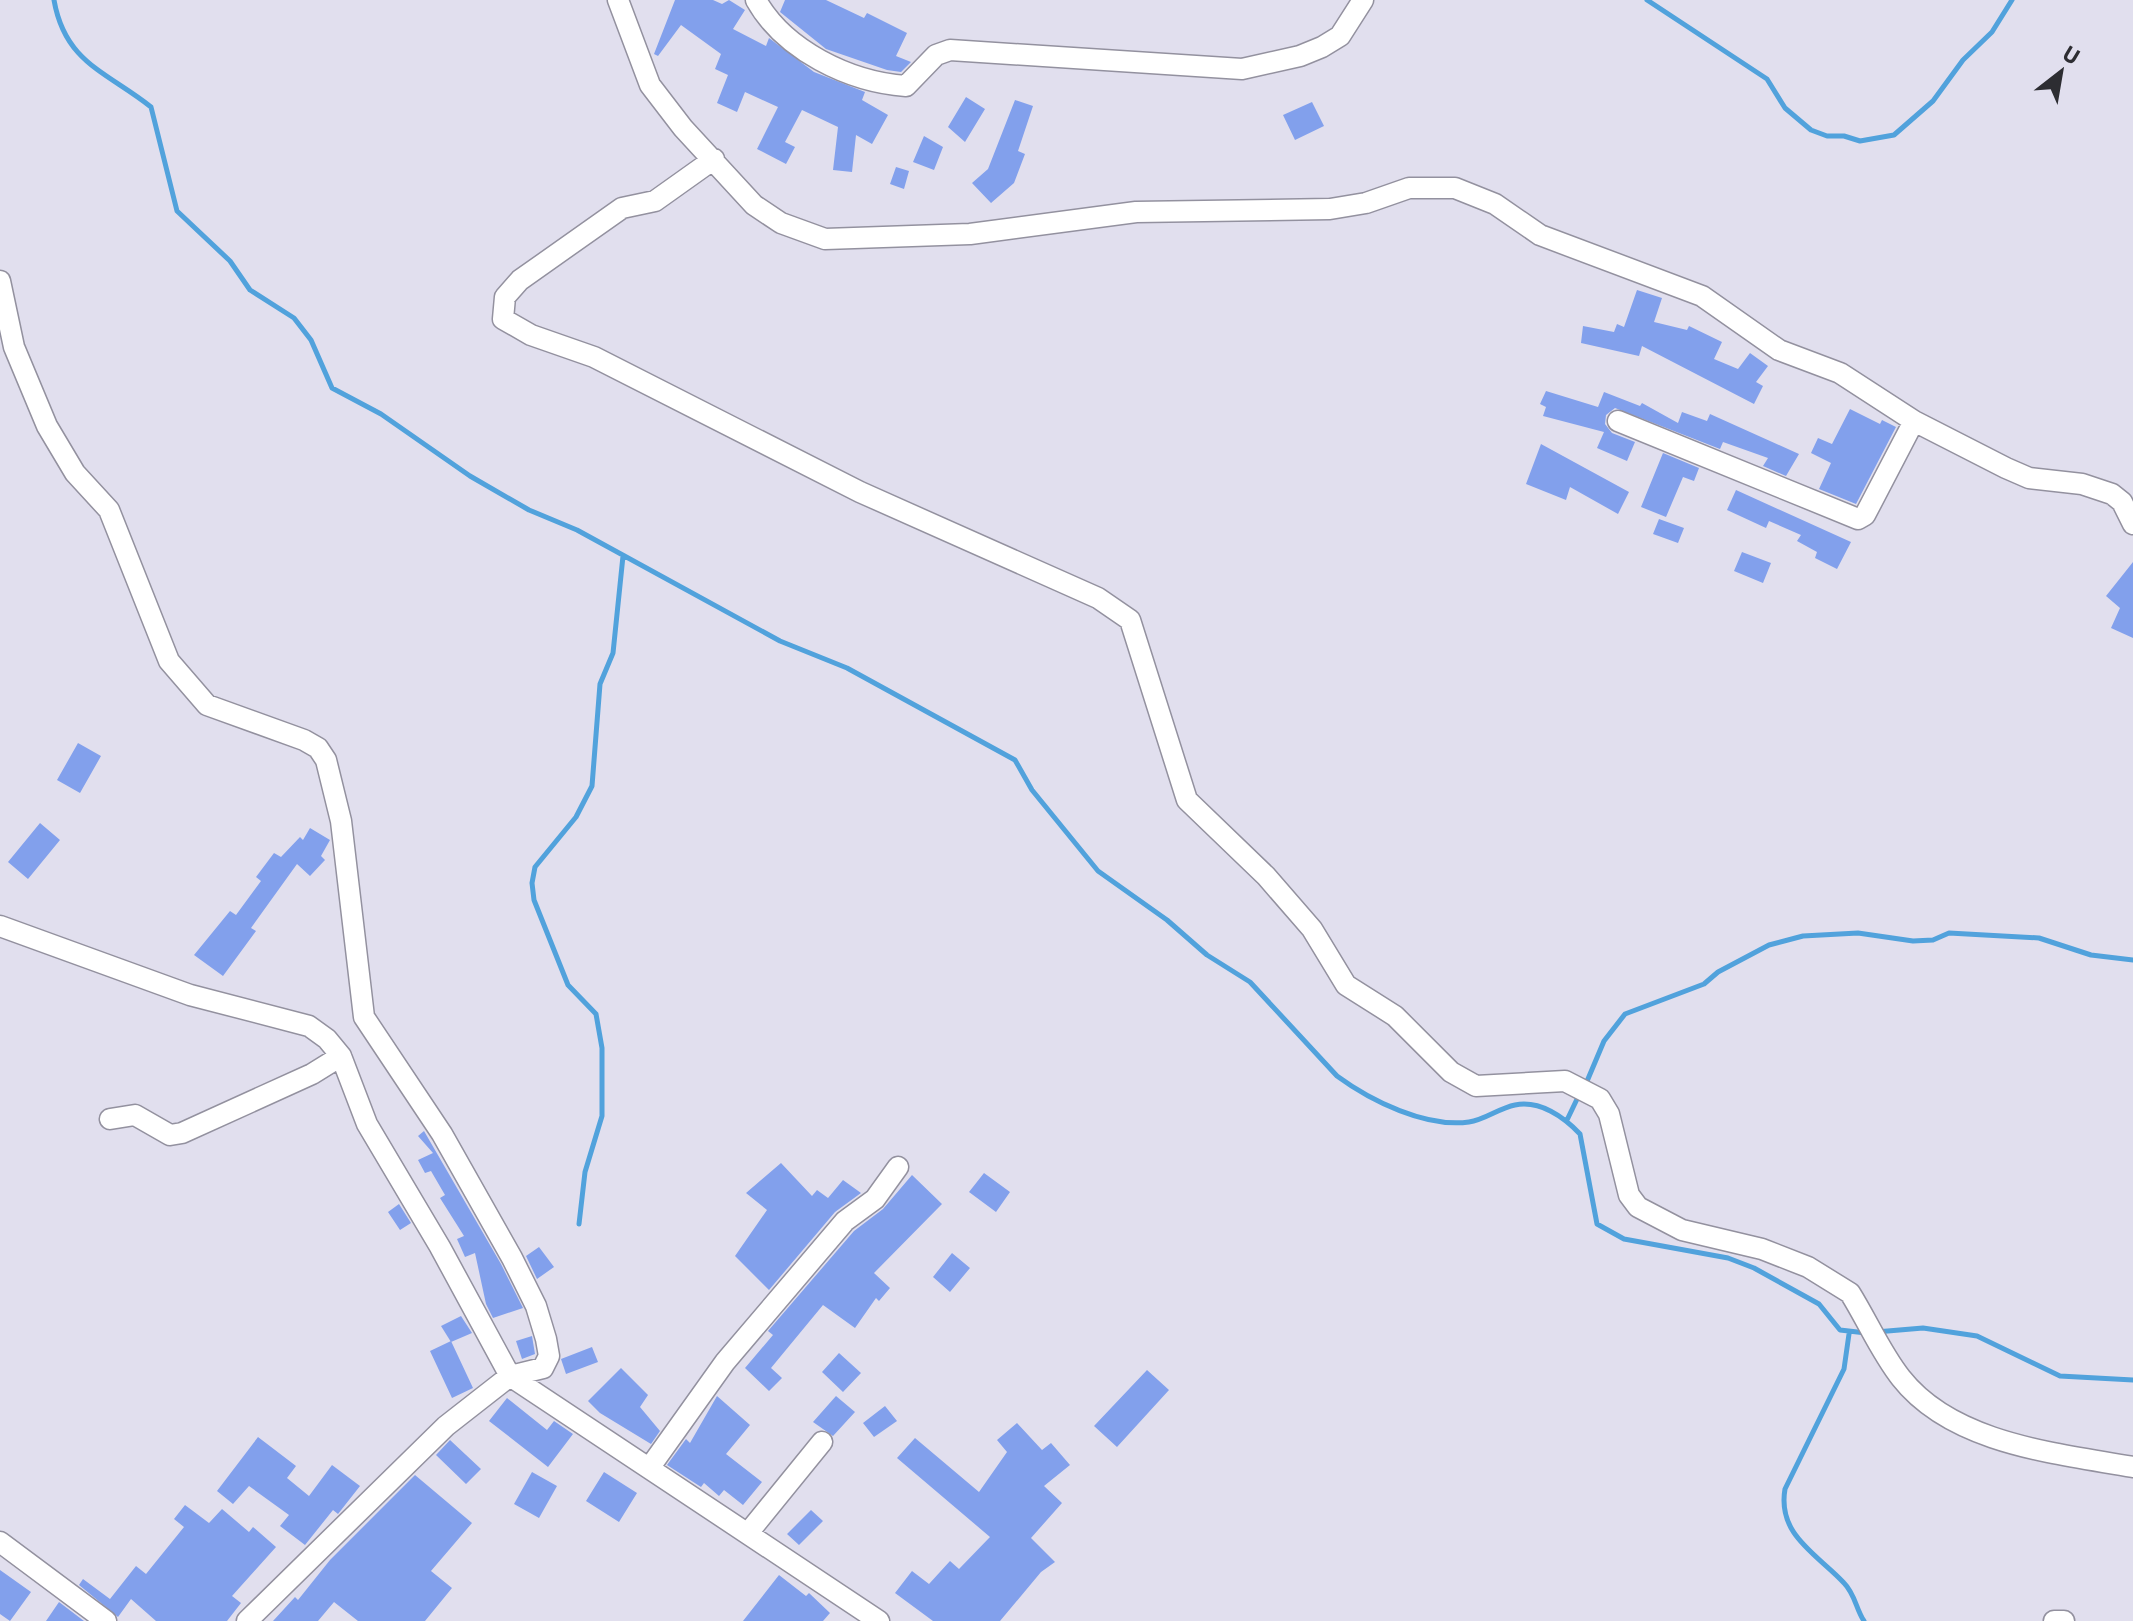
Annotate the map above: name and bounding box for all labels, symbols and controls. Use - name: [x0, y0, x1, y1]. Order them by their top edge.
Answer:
- north arrow: [2021, 32, 2101, 112]
- text: U: [2058, 38, 2086, 71]

